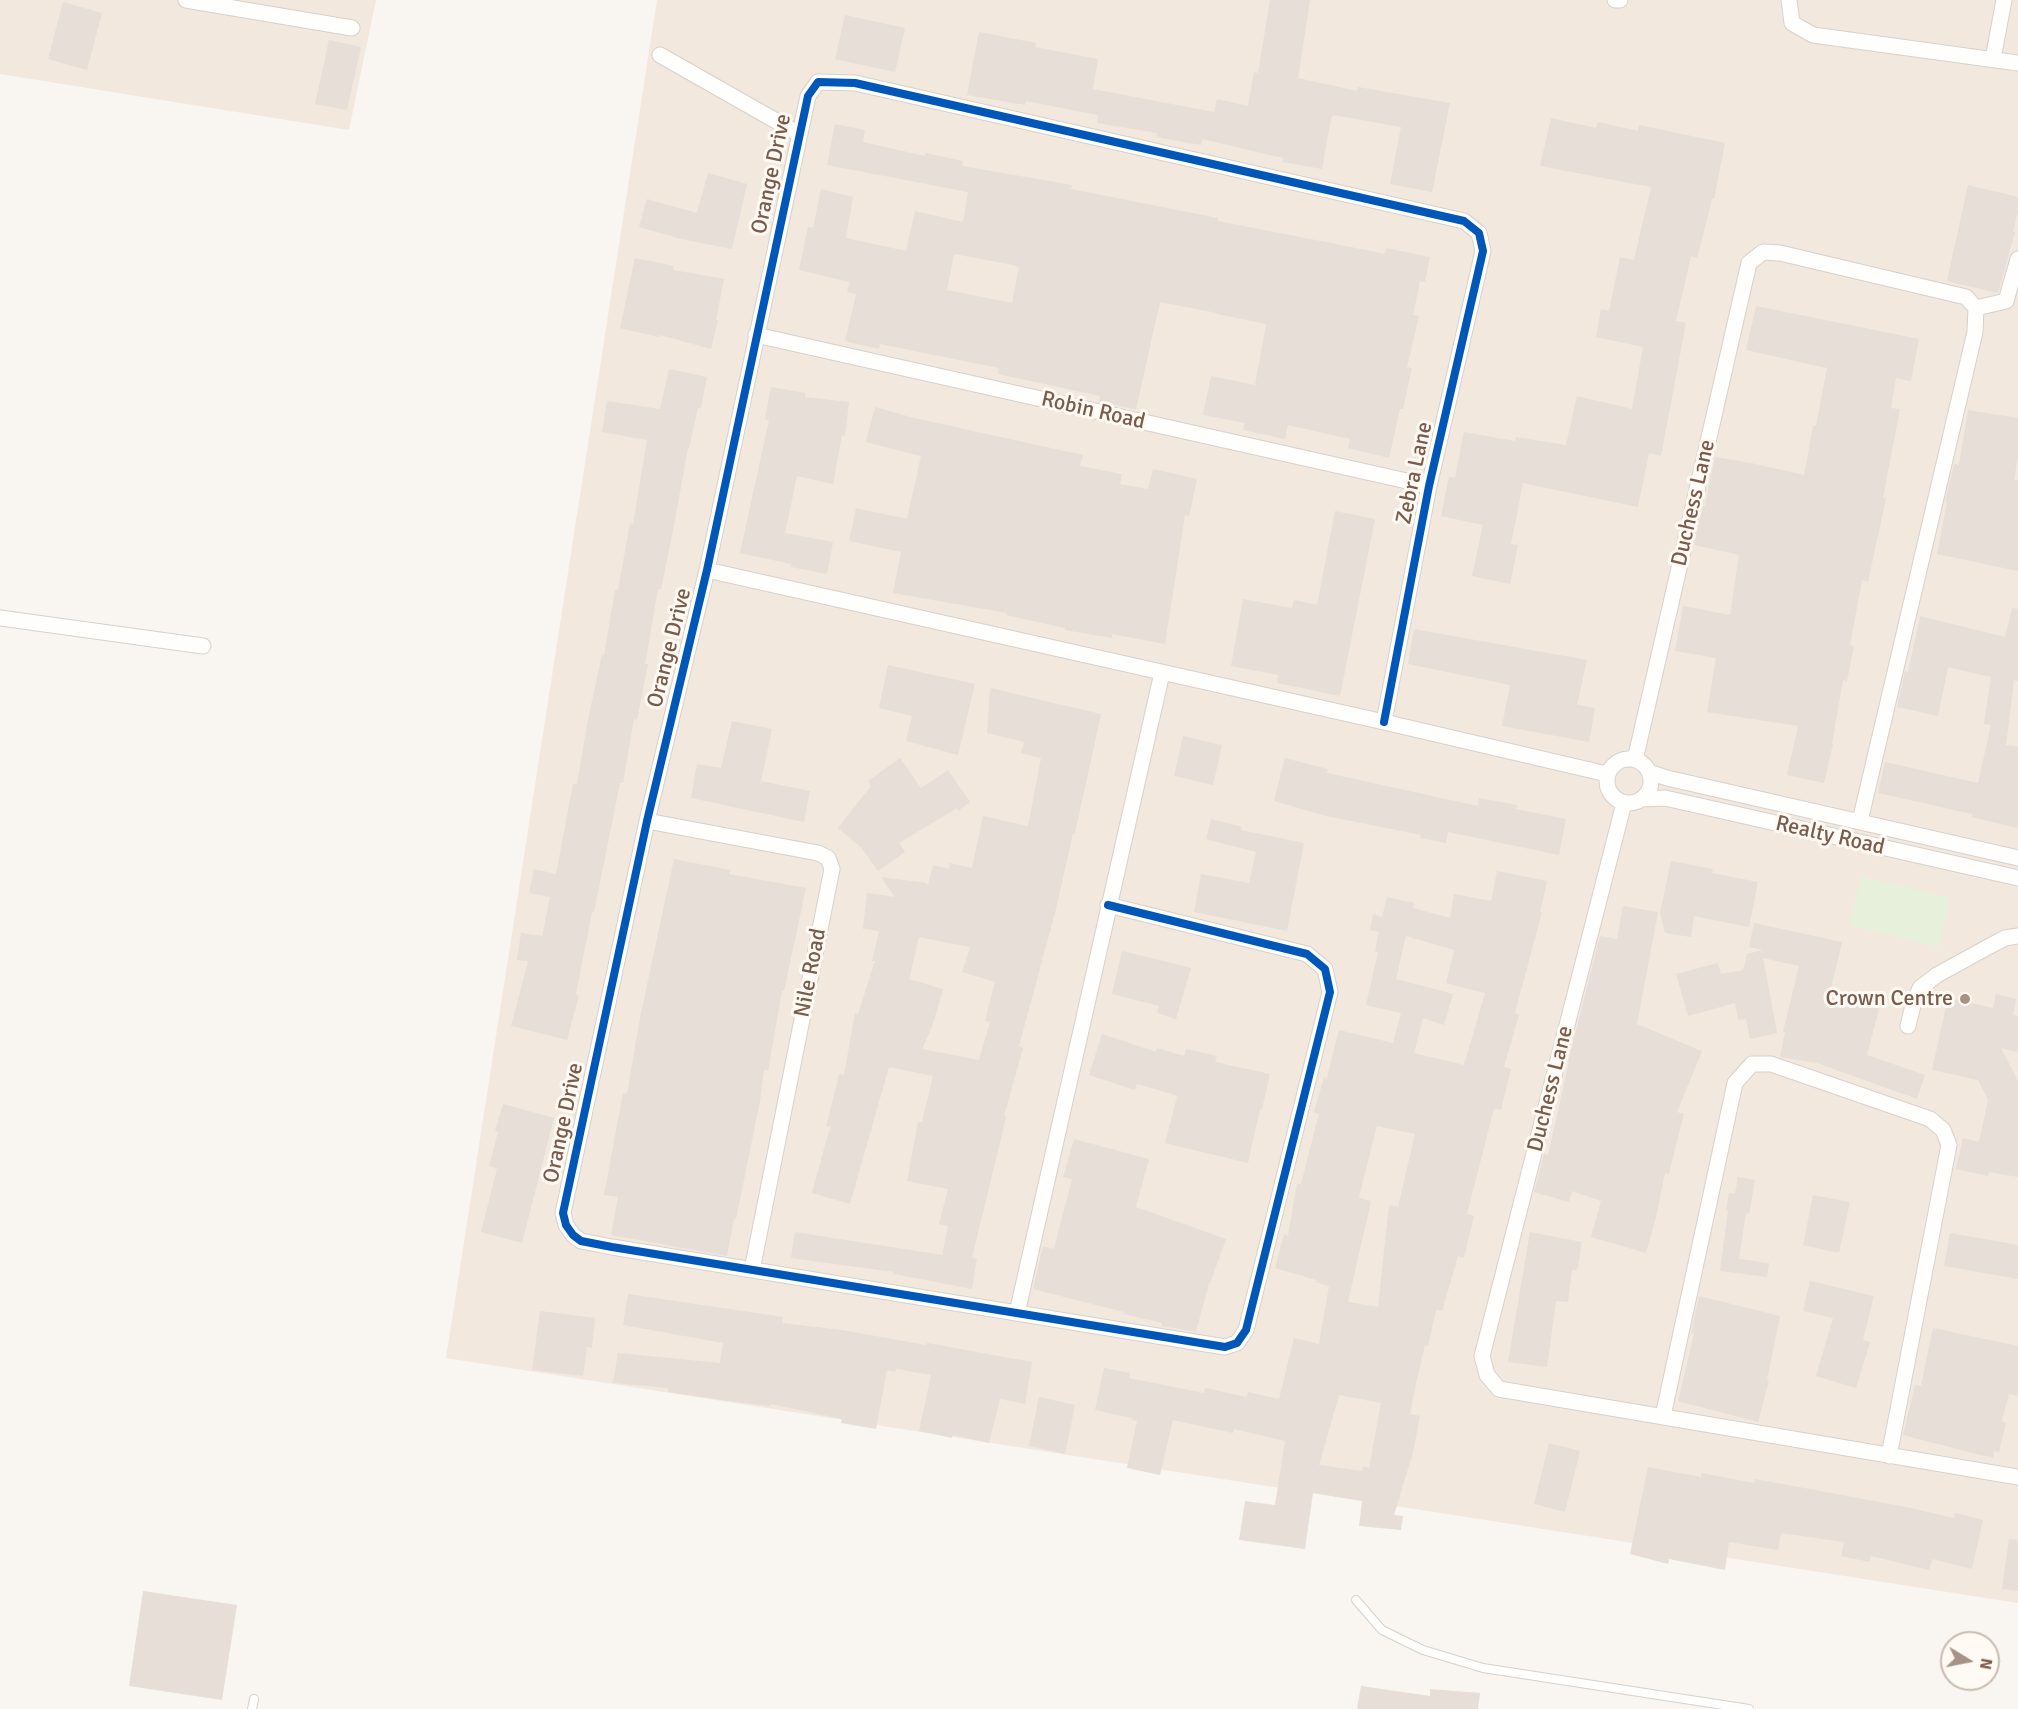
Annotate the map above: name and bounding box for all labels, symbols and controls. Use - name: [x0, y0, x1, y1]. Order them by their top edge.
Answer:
- street label: Orange Drive: [746, 111, 798, 237]
- street label: Robin Road: [1038, 386, 1148, 436]
- street label: Zebra Lane: [1391, 420, 1439, 526]
- street label: Duchess Lane: [1667, 437, 1721, 569]
- street label: Orange Drive: [642, 586, 698, 710]
- street label: Realty Road: [1773, 811, 1887, 861]
- street label: Nile Road: [789, 926, 833, 1020]
- place label: Crown Centre: [1826, 986, 1953, 1012]
- marker: Crown Centre: [1958, 992, 1972, 1006]
- street label: Duchess Lane: [1523, 1023, 1579, 1155]
- street label: Orange Drive: [538, 1060, 590, 1186]
- north arrow: [1940, 1631, 2000, 1691]
- text: N: [1975, 1657, 1997, 1671]

